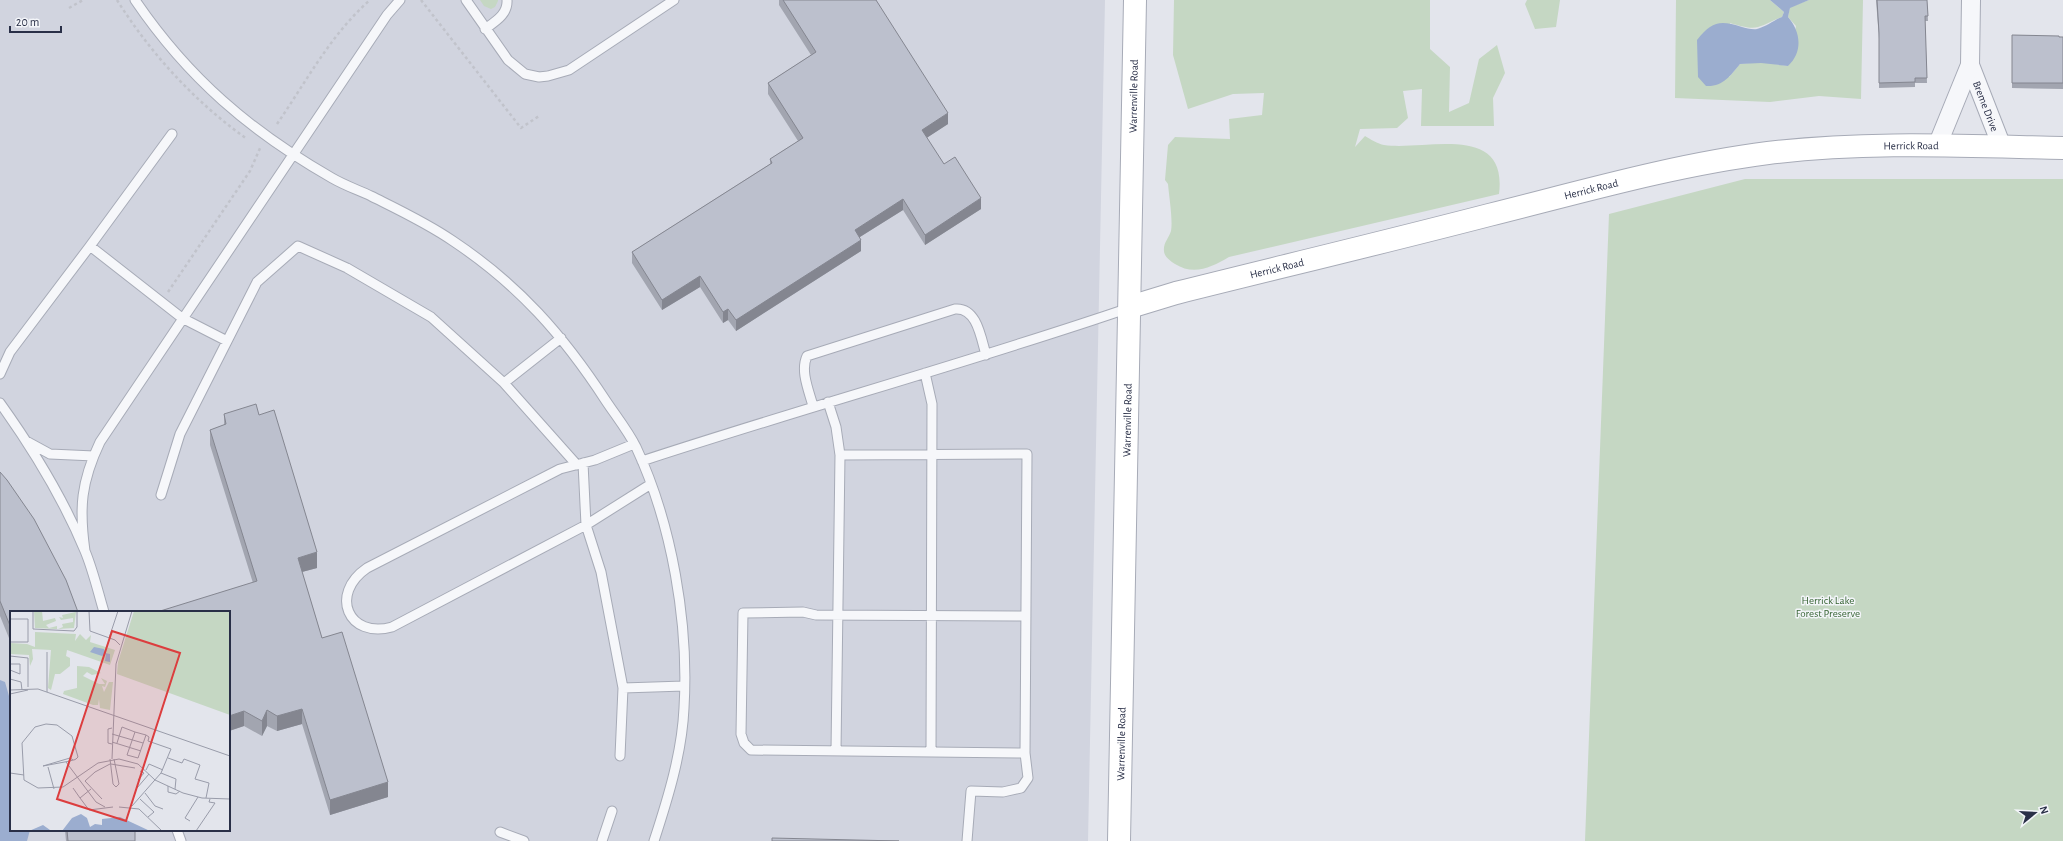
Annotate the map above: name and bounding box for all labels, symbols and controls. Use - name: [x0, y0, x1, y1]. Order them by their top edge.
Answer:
- scale bar: [10, 8, 61, 34]
- text: 20 m: [16, 16, 39, 28]
- street label: Warrenville Road: [1127, 59, 1140, 133]
- street label: Breme Drive: [1971, 79, 2000, 133]
- street label: Herrick Road: [1883, 140, 1939, 152]
- street label: Herrick Road: [1563, 177, 1620, 202]
- street label: Herrick Road: [1249, 257, 1305, 280]
- street label: Warrenville Road: [1121, 383, 1134, 457]
- park label: Herrick Lake Forest Preserve: [1796, 595, 1860, 619]
- inset map: [10, 611, 230, 831]
- street label: Warrenville Road: [1115, 707, 1128, 781]
- north arrow: [2015, 793, 2055, 833]
- text: N: [2038, 805, 2050, 815]

